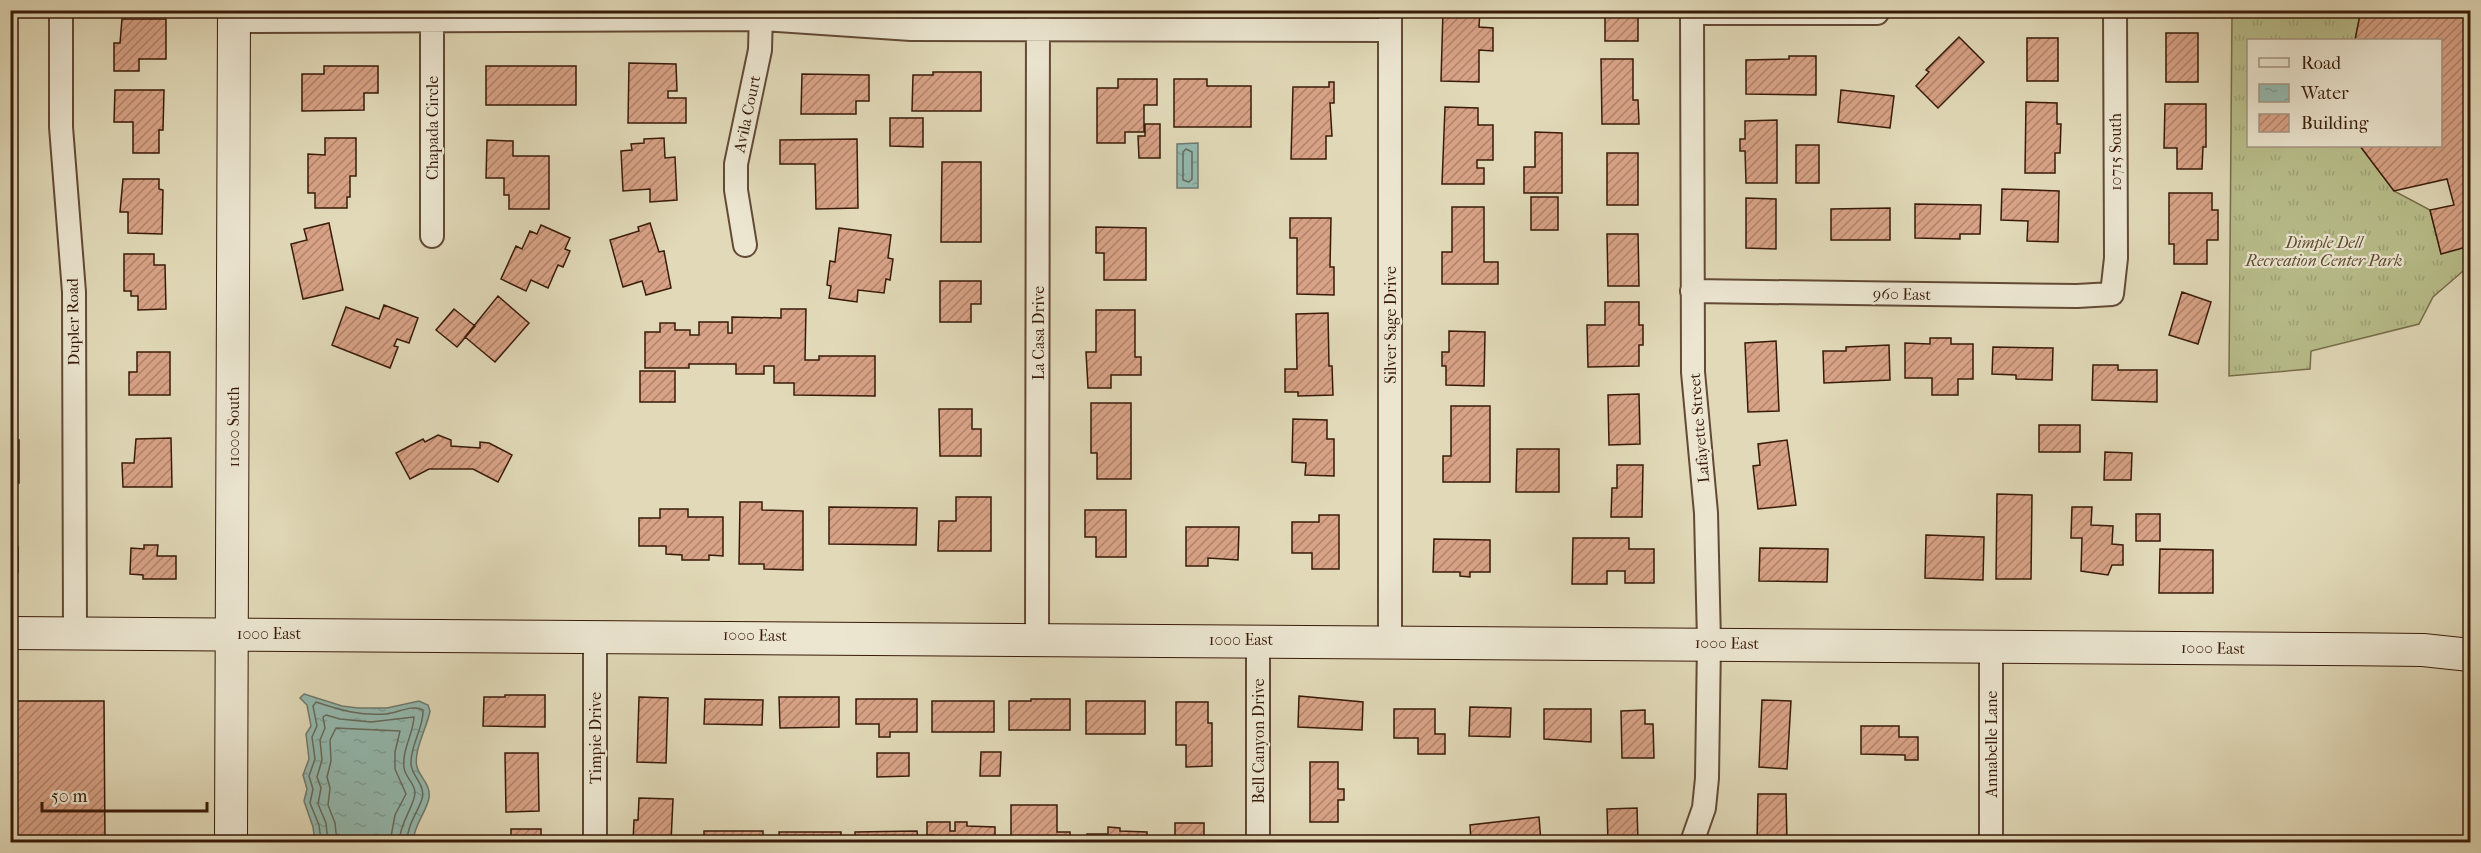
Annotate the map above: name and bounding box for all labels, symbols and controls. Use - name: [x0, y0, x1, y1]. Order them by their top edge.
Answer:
- legend: [2247, 39, 2442, 147]
- text: Road: [2301, 53, 2341, 74]
- street label: Avila Court: [729, 73, 765, 155]
- street label: Chapada Circle: [423, 76, 442, 180]
- text: Water: [2300, 83, 2349, 104]
- street label: 10715 South: [2106, 113, 2125, 191]
- text: Building: [2301, 113, 2369, 134]
- park label: Dimple Dell Recreation Center Park: [2245, 233, 2402, 270]
- street label: Silver Sage Drive: [1381, 266, 1400, 384]
- street label: Dupler Road: [63, 278, 83, 366]
- street label: 960 East: [1873, 284, 1931, 304]
- street label: La Casa Drive: [1029, 286, 1048, 380]
- street label: Lafayette Street: [1685, 372, 1713, 484]
- street label: 11000 South: [224, 386, 243, 468]
- street label: 1000 East: [237, 624, 301, 643]
- street label: 1000 East: [723, 625, 788, 645]
- street label: 1000 East: [1209, 630, 1273, 649]
- street label: 1000 East: [1695, 633, 1760, 653]
- street label: 1000 East: [2181, 638, 2246, 658]
- street label: Bell Canyon Drive: [1249, 678, 1268, 804]
- street label: Annabelle Lane: [1982, 690, 2001, 798]
- street label: Timpie Drive: [586, 692, 605, 784]
- scale bar: [42, 775, 207, 813]
- text: 50 m: [51, 786, 88, 807]

